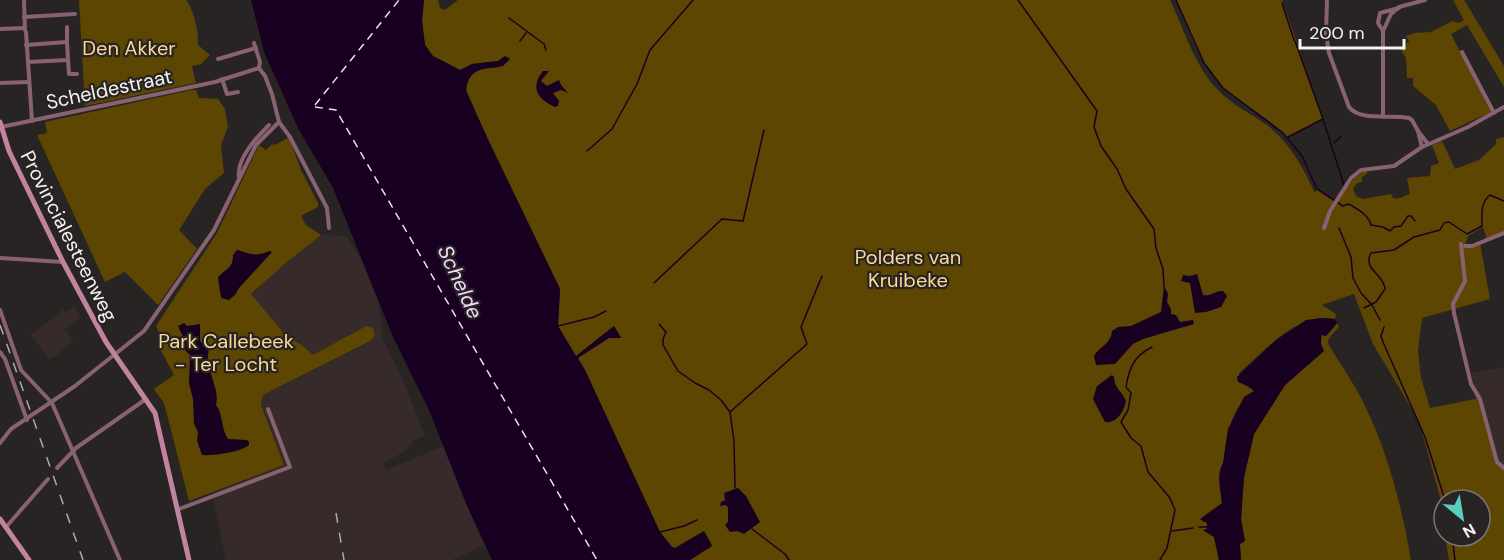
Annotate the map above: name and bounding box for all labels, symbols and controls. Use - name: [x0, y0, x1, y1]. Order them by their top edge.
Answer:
- scale bar: [1300, 12, 1404, 50]
- text: 200 m: [1309, 21, 1365, 45]
- park label: Den Akker: [82, 35, 176, 61]
- street label: Scheldestraat: [43, 63, 175, 115]
- street label: Provincialesteenweg: [15, 146, 123, 326]
- water label: Schelde: [431, 241, 489, 323]
- park label: Polders van Kruibeke: [855, 244, 961, 293]
- park label: Park Callebeek - Ter Locht: [158, 328, 294, 377]
- north arrow: [1432, 488, 1492, 548]
- text: N: [1459, 519, 1480, 543]

